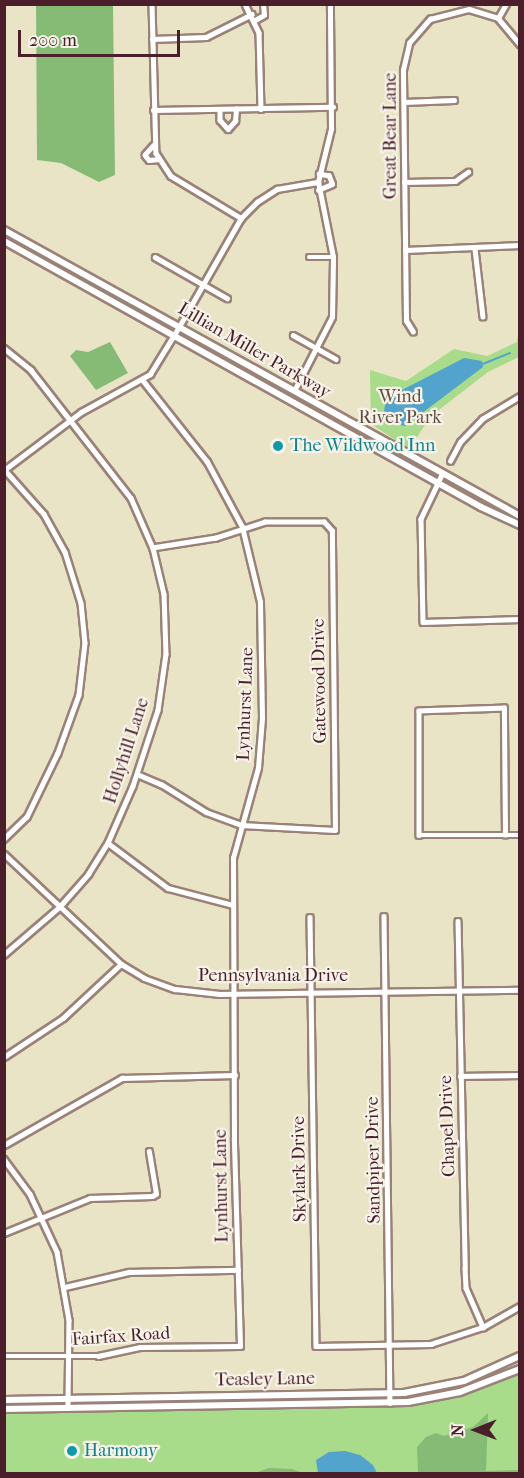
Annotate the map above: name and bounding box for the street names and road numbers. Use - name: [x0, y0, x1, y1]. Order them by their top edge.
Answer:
- street label: Great Bear Lane: [380, 73, 402, 199]
- street label: Lillian Miller Parkway: [174, 298, 334, 404]
- street label: Gatewood Drive: [308, 618, 332, 744]
- street label: Lynhurst Lane: [233, 647, 259, 761]
- street label: Hollyhill Lane: [100, 695, 154, 807]
- street label: Pennsylvania Drive: [198, 965, 348, 987]
- street label: Chapel Drive: [435, 1075, 461, 1177]
- street label: Sandpiper Drive: [362, 1096, 386, 1224]
- street label: Skylark Drive: [288, 1116, 312, 1222]
- street label: Lynhurst Lane: [210, 1129, 234, 1243]
- street label: Fairfax Road: [71, 1323, 171, 1351]
- street label: Teasley Lane: [215, 1368, 315, 1392]

